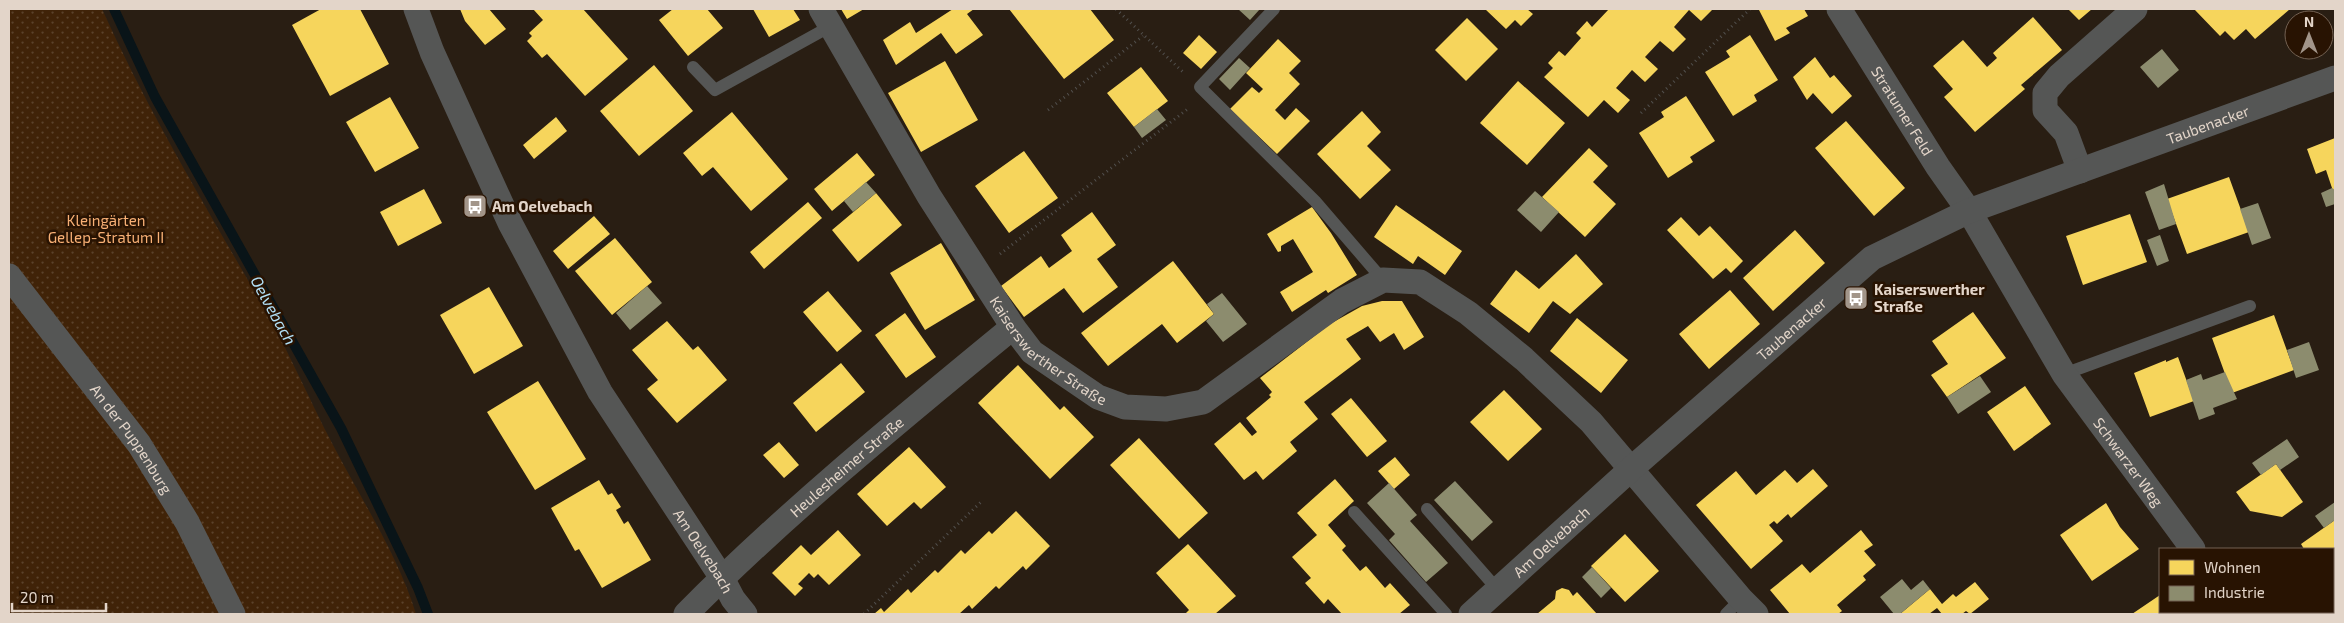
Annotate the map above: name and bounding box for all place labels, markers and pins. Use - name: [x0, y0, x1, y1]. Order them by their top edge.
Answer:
- bus stop icon: Am Oelvebach: [462, 193, 488, 219]
- place label: Am Oelvebach: [492, 197, 593, 215]
- place label: Kaiserswerther Straße: [1874, 280, 1985, 315]
- bus stop icon: Kaiserswerther Straße: [1843, 285, 1869, 311]

